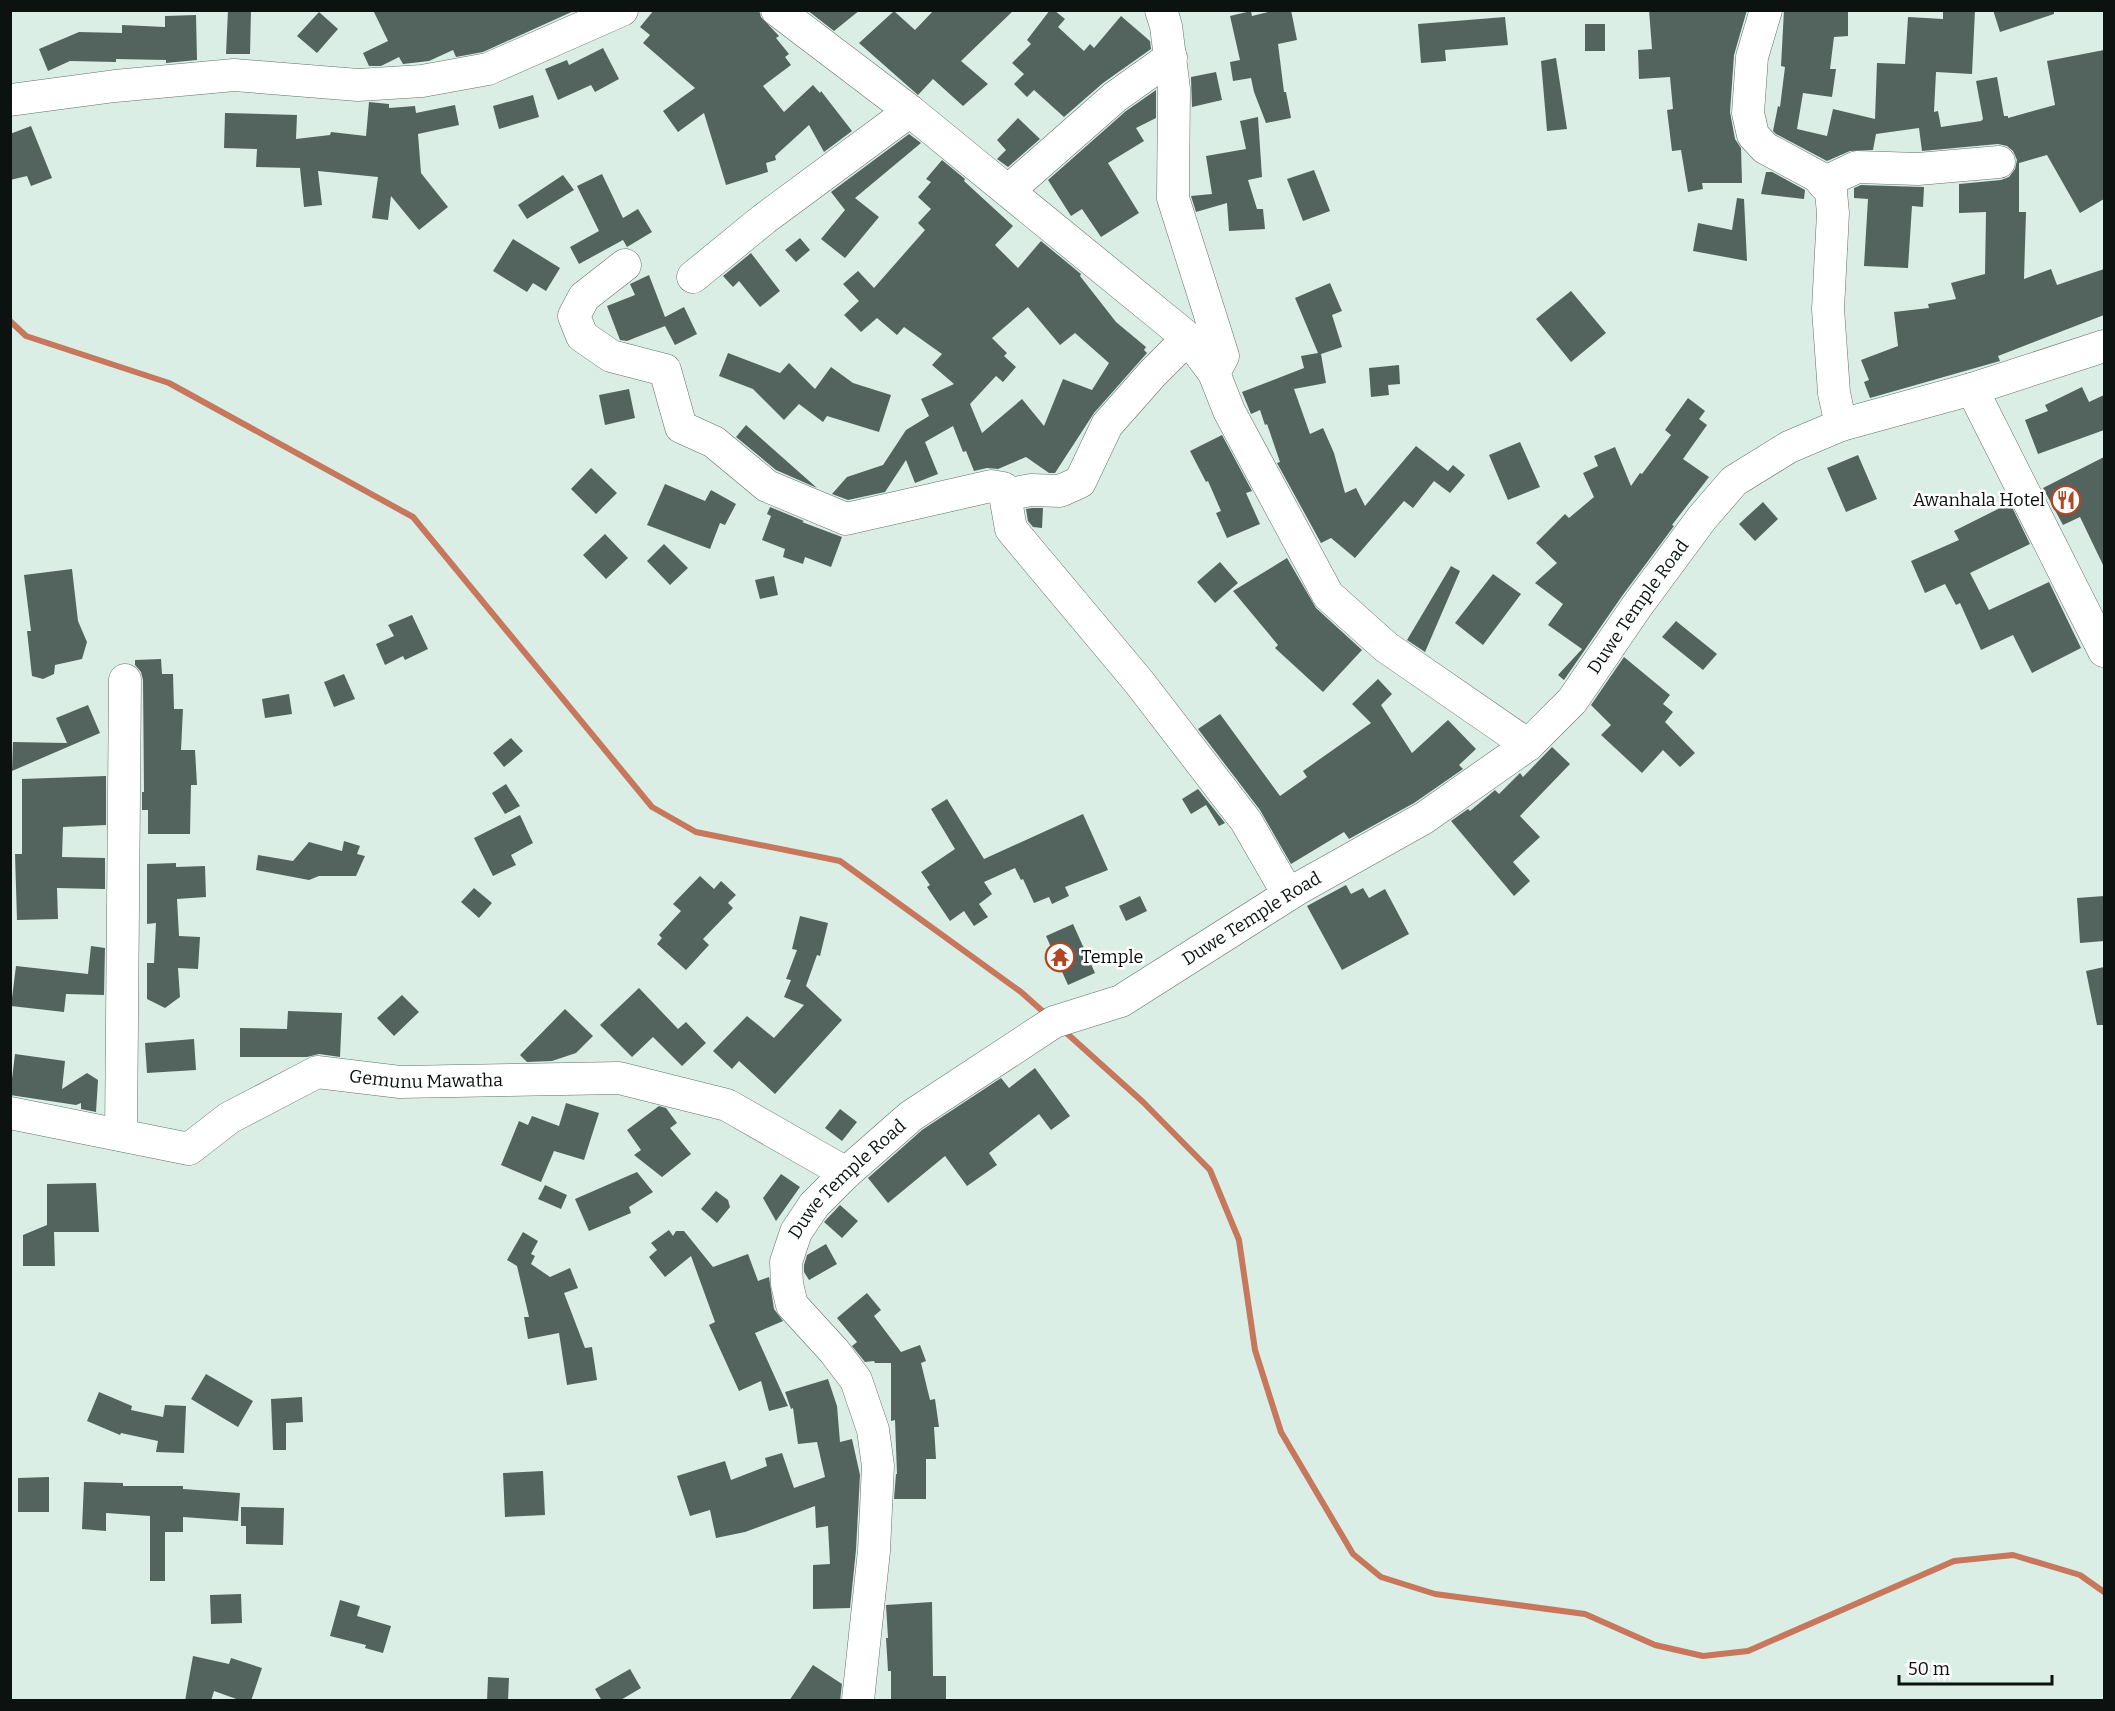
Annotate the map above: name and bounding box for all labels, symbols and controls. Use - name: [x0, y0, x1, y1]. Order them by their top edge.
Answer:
- restaurant icon: Awanhala Hotel: [2050, 484, 2082, 516]
- place label: Awanhala Hotel: [1913, 489, 2045, 511]
- street label: Duwe Temple Road: [1583, 535, 1693, 678]
- street label: Duwe Temple Road: [1178, 867, 1325, 970]
- temple icon: Temple: [1044, 941, 1076, 973]
- place label: Temple: [1081, 946, 1143, 968]
- street label: Gemunu Mawatha: [348, 1065, 503, 1093]
- street label: Duwe Temple Road: [784, 1114, 911, 1243]
- scale bar: [1899, 1648, 2052, 1686]
- text: 50 m: [1908, 1658, 1950, 1680]

